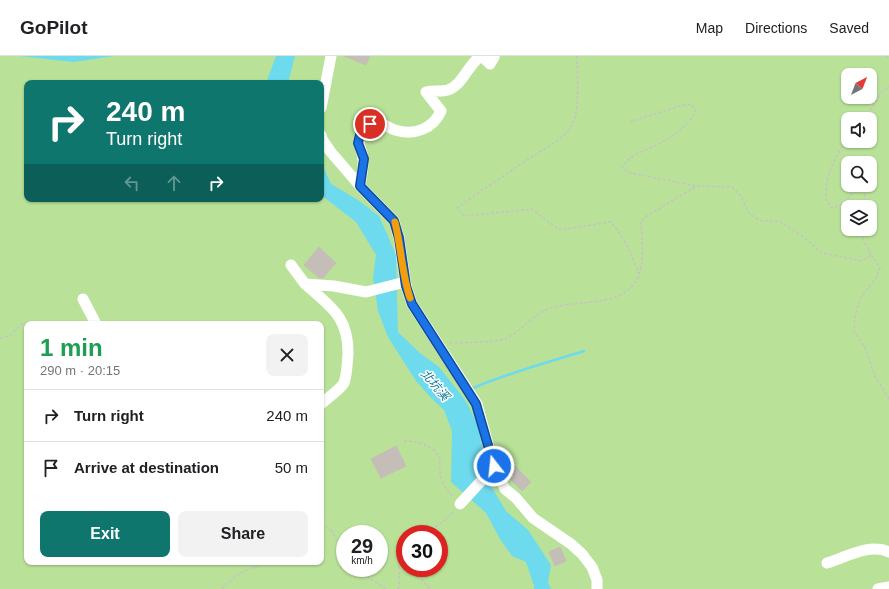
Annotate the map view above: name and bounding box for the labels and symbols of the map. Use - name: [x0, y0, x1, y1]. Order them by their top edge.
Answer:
- north arrow: [841, 68, 877, 104]
- pin: [353, 107, 387, 141]
- water label: 北坑溪: [418, 367, 453, 405]
- position arrow: [473, 445, 515, 487]
- speed limit sign: 30: [396, 525, 448, 577]

